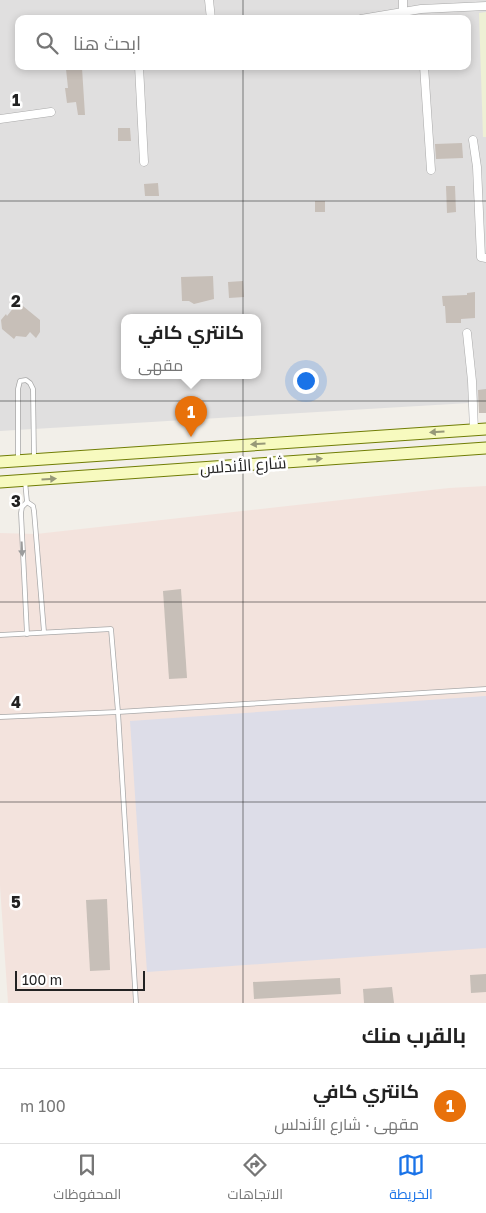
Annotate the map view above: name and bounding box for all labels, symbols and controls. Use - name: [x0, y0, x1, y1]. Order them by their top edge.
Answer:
- search box: [15, 15, 471, 70]
- icon: search: [33, 29, 61, 57]
- text: ابحث هنا: [73, 31, 141, 54]
- text: 1: [12, 90, 20, 110]
- text: 2: [11, 291, 21, 311]
- popup: [121, 314, 261, 379]
- text: كانتري كافي: [138, 320, 244, 343]
- text: مقهى: [138, 355, 183, 375]
- your location: [293, 368, 319, 394]
- pin: 1: [175, 396, 207, 437]
- one-way arrow: [429, 429, 445, 437]
- one-way arrow: [249, 441, 265, 449]
- street label: شارع الأندلس: [199, 452, 287, 480]
- one-way arrow: [308, 455, 324, 463]
- one-way arrow: [41, 475, 57, 483]
- text: 3: [11, 491, 21, 511]
- one-way arrow: [18, 541, 26, 557]
- text: 4: [11, 692, 21, 712]
- text: 5: [11, 892, 21, 912]
- scale bar: [15, 968, 145, 991]
- text: 100 m: [22, 971, 62, 988]
- text: بالقرب منك: [362, 1022, 466, 1048]
- text: كانتري كافي: [313, 1079, 419, 1102]
- text: 100 m: [20, 1096, 66, 1116]
- text: 1: [446, 1096, 454, 1116]
- text: مقهى · شارع الأندلس: [274, 1114, 419, 1134]
- tab: المحفوظات: [53, 1151, 121, 1207]
- tab: الاتجاهات: [228, 1151, 283, 1207]
- tab: الخريطة: [389, 1151, 433, 1207]

